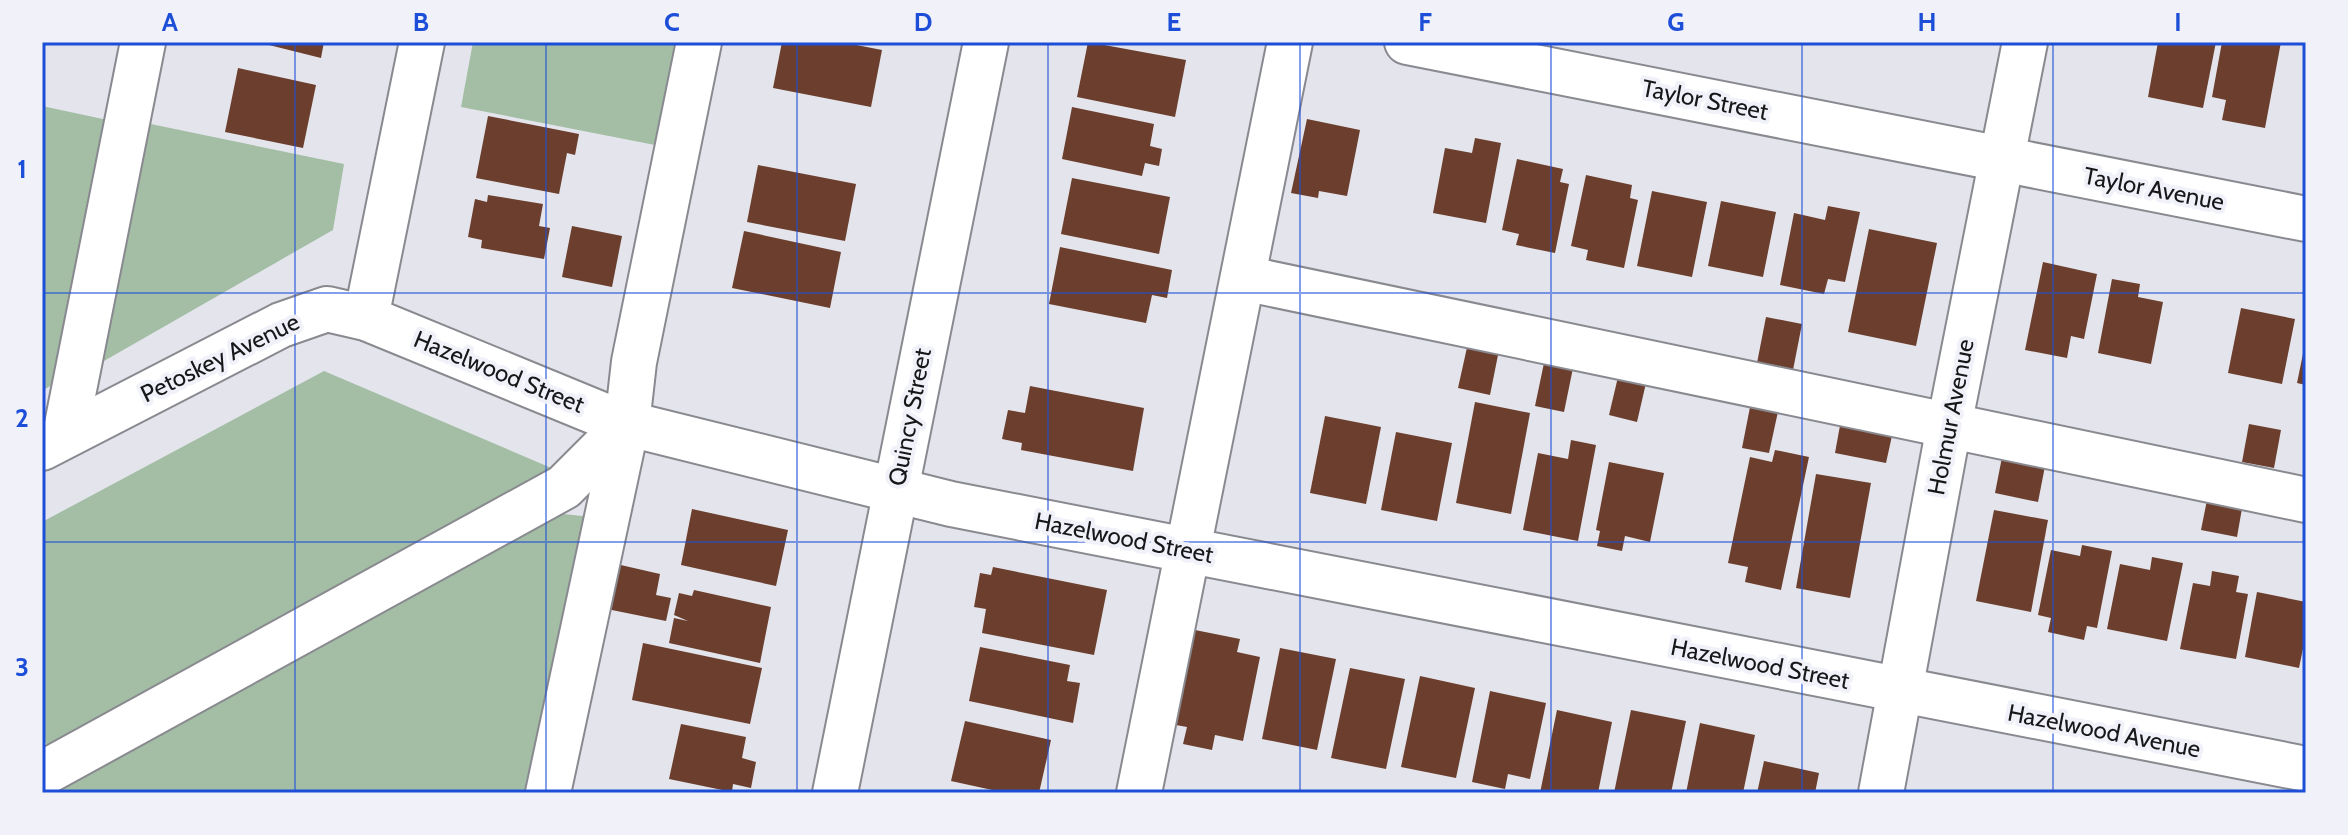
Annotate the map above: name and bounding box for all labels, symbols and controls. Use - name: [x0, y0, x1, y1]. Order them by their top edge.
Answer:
- text: A: [162, 6, 179, 38]
- text: B: [413, 6, 429, 38]
- text: C: [664, 6, 680, 38]
- text: D: [914, 6, 932, 38]
- text: E: [1167, 6, 1181, 38]
- text: F: [1418, 6, 1432, 38]
- text: G: [1667, 6, 1685, 38]
- text: H: [1918, 6, 1936, 38]
- text: I: [2174, 6, 2182, 38]
- street label: Taylor Street: [1640, 73, 1771, 126]
- text: 1: [17, 153, 27, 185]
- street label: Taylor Avenue: [2081, 161, 2227, 216]
- street label: Petoskey Avenue: [136, 307, 304, 408]
- street label: Hazelwood Street: [410, 324, 589, 419]
- street label: Holmur Avenue: [1921, 336, 1980, 497]
- street label: Quincy Street: [882, 346, 937, 488]
- text: 2: [15, 402, 29, 434]
- street label: Hazelwood Street: [1032, 506, 1216, 569]
- street label: Hazelwood Street: [1668, 632, 1852, 695]
- text: 3: [15, 651, 29, 683]
- street label: Hazelwood Avenue: [2005, 698, 2203, 763]

